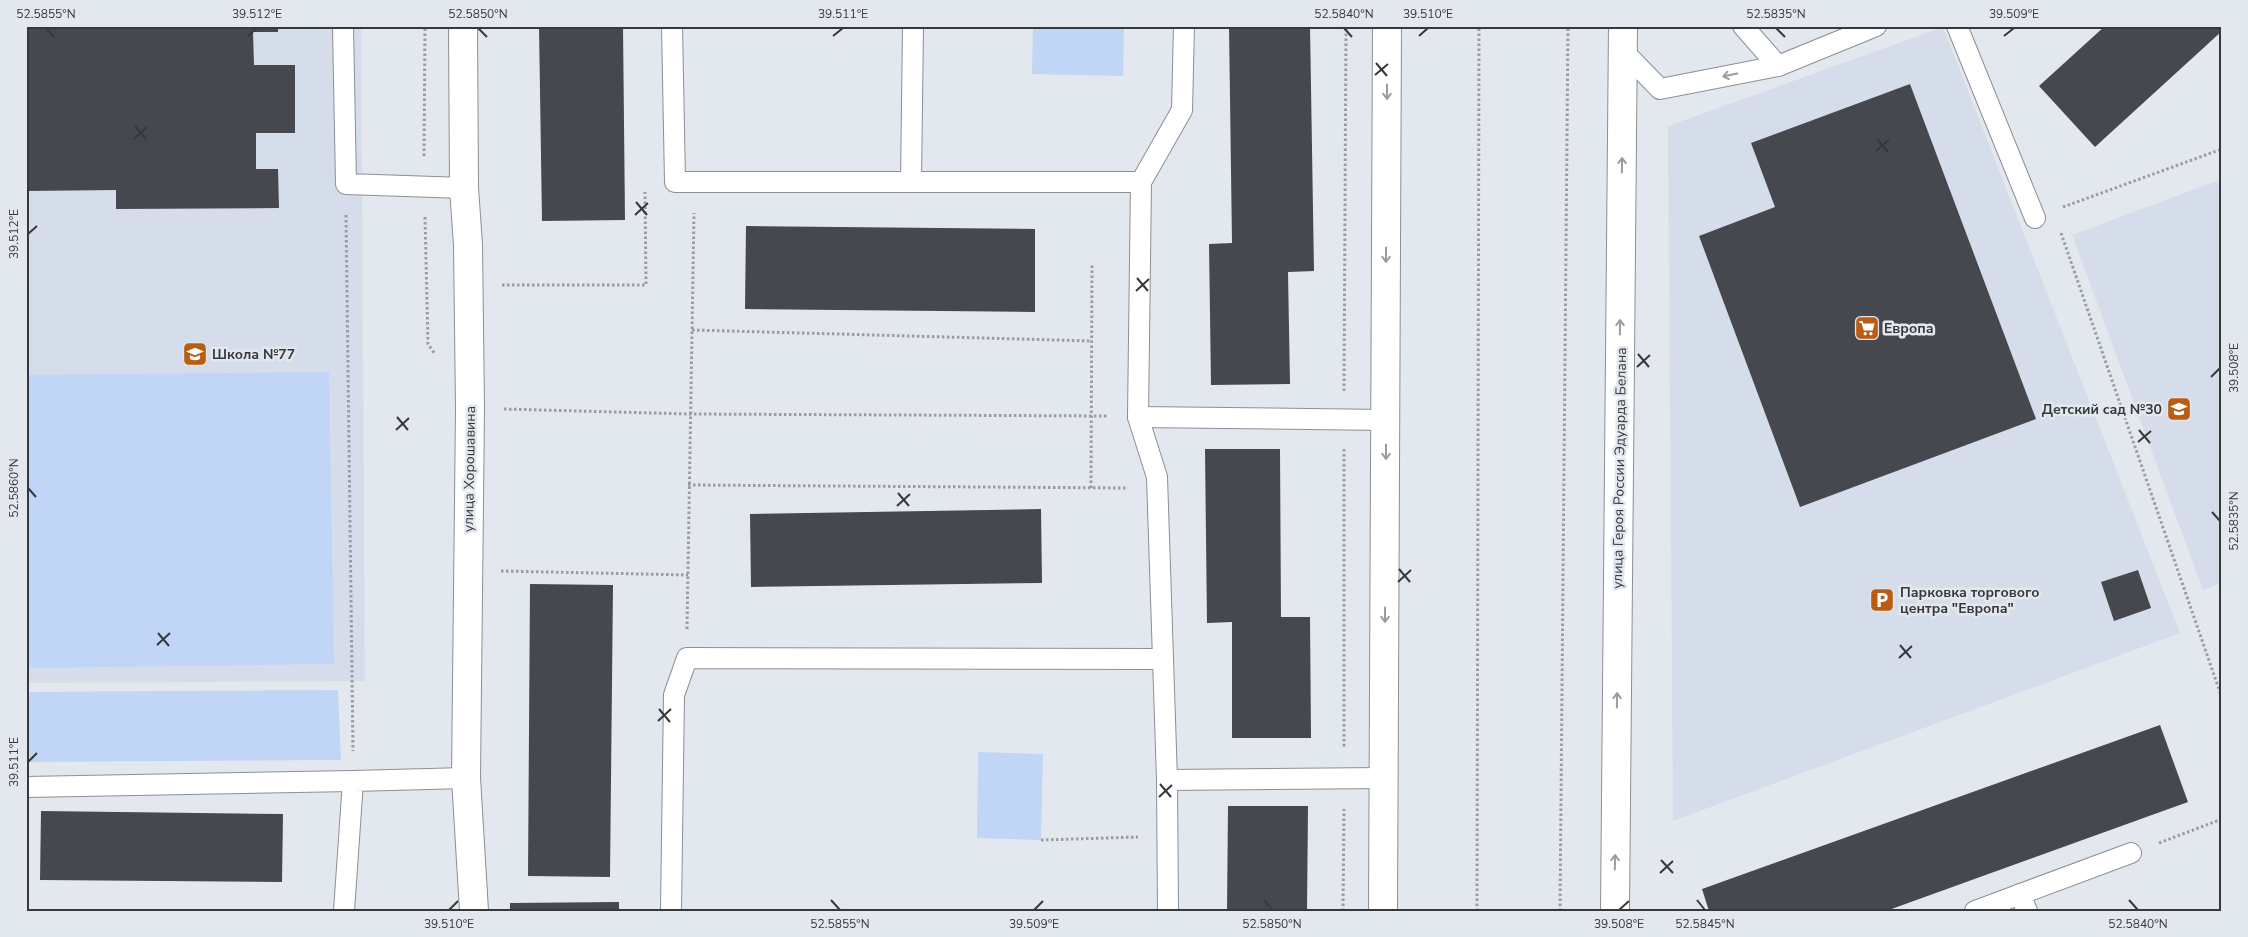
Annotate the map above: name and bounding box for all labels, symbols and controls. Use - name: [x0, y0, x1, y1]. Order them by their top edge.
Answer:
- text: 52.5855°N: [16, 6, 76, 22]
- text: 39.512°E: [232, 6, 282, 22]
- text: 52.5850°N: [448, 6, 508, 22]
- text: 39.511°E: [818, 6, 868, 22]
- text: 52.5840°N: [1314, 6, 1374, 22]
- text: 39.510°E: [1403, 6, 1453, 22]
- text: 52.5835°N: [1746, 6, 1806, 22]
- text: 39.509°E: [1989, 6, 2039, 22]
- one-way arrow: [1723, 71, 1739, 81]
- one-way arrow: [1382, 84, 1392, 100]
- one-way arrow: [1617, 157, 1627, 173]
- text: 39.512°E: [6, 209, 22, 259]
- one-way arrow: [1381, 246, 1391, 263]
- supermarket icon: Европа: [1854, 315, 1880, 341]
- one-way arrow: [1616, 319, 1625, 335]
- place label: Европа: [1884, 319, 1934, 338]
- school or university icon: Школа №77: [182, 341, 208, 367]
- text: 39.508°E: [2226, 343, 2242, 393]
- place label: Школа №77: [212, 345, 295, 364]
- street label: улица Героя России Эдуарда Белана: [1608, 347, 1631, 589]
- school or university icon: Детский сад №30: [2166, 396, 2192, 422]
- place label: Детский сад №30: [2042, 400, 2162, 419]
- street label: улица Хорошавина: [459, 406, 480, 532]
- one-way arrow: [1381, 444, 1391, 460]
- text: 52.5860°N: [6, 458, 22, 518]
- text: 52.5835°N: [2226, 491, 2242, 551]
- place label: Парковка торгового центра "Европа": [1900, 583, 2040, 618]
- parking icon: Парковка торгового центра "Европа": [1869, 587, 1895, 613]
- one-way arrow: [1380, 606, 1390, 623]
- one-way arrow: [1612, 692, 1622, 708]
- text: 39.511°E: [6, 737, 22, 787]
- one-way arrow: [1610, 854, 1620, 870]
- text: 39.510°E: [424, 916, 474, 932]
- text: 52.5855°N: [810, 916, 870, 932]
- text: 39.509°E: [1009, 916, 1059, 932]
- text: 52.5850°N: [1242, 916, 1302, 932]
- text: 39.508°E: [1594, 916, 1644, 932]
- text: 52.5845°N: [1675, 916, 1735, 932]
- text: 52.5840°N: [2108, 916, 2168, 932]

